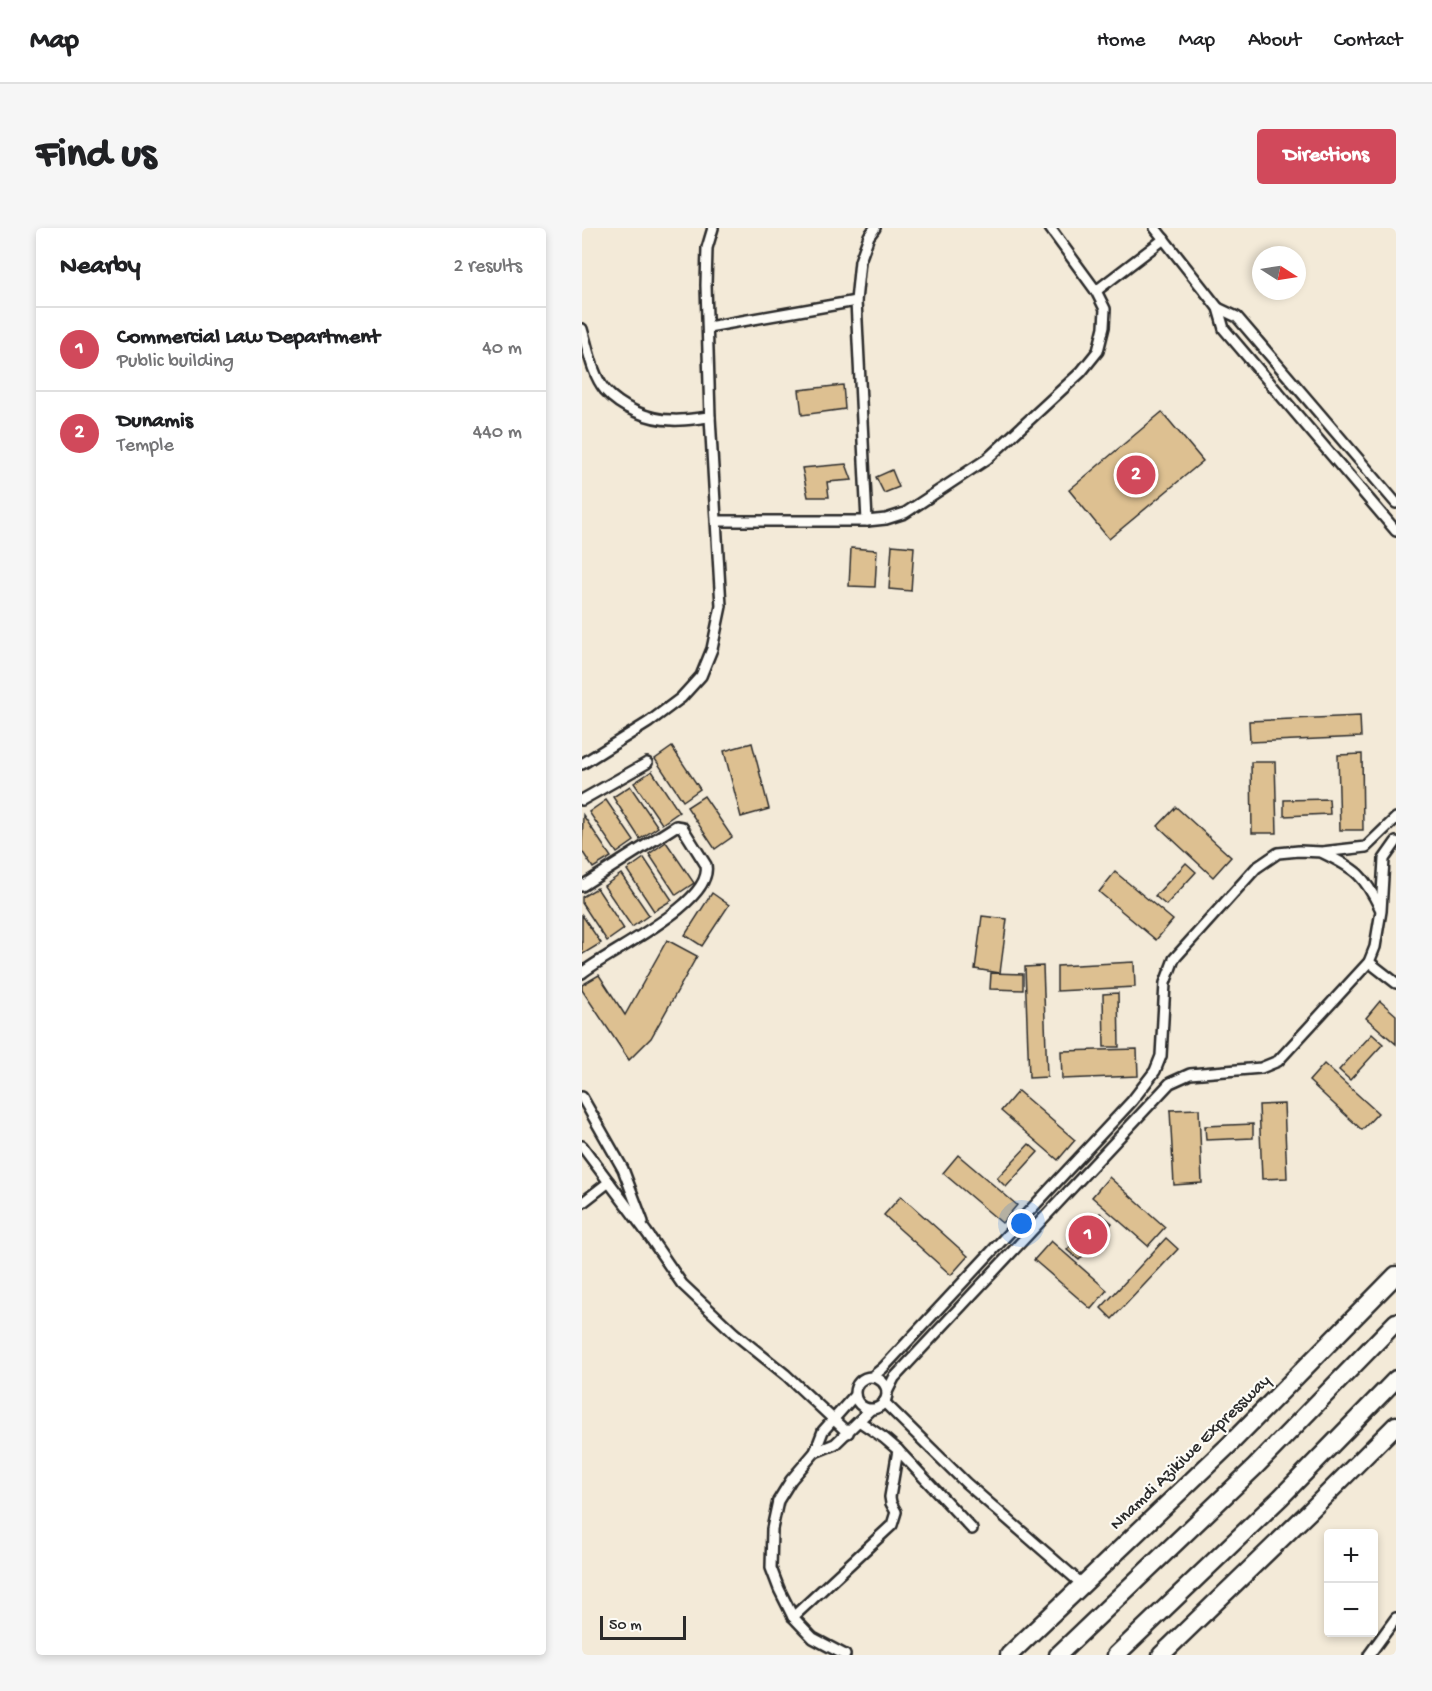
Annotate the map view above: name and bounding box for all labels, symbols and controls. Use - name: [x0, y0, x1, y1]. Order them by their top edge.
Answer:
- text: Map: [30, 25, 79, 58]
- text: Home: [1097, 29, 1145, 54]
- text: Map: [1178, 29, 1215, 54]
- text: About: [1248, 29, 1301, 54]
- text: Contact: [1334, 29, 1402, 54]
- button: Directions: [1257, 129, 1396, 184]
- text: Find us: [36, 132, 156, 181]
- north arrow: [1252, 246, 1306, 300]
- text: Nearby: [60, 252, 141, 283]
- text: 2 results: [453, 256, 522, 279]
- text: Commercial Law Department: [117, 325, 380, 351]
- text: 1: [75, 338, 84, 361]
- text: 40 m: [482, 338, 522, 361]
- text: Public building: [117, 351, 234, 374]
- text: Dunamis: [117, 409, 193, 435]
- text: 2: [75, 422, 84, 445]
- text: 440 m: [473, 422, 522, 445]
- text: Temple: [117, 435, 174, 458]
- pin: 2: [1116, 452, 1156, 498]
- your location: [1007, 1209, 1036, 1238]
- pin: 1: [1068, 1212, 1108, 1258]
- street label: Nnamdi Azikiwe Expressway: [1106, 1371, 1276, 1535]
- map controls: [1324, 1529, 1378, 1637]
- button: +: [1324, 1529, 1378, 1583]
- button: −: [1324, 1583, 1378, 1637]
- scale bar: [600, 1613, 686, 1640]
- text: 50 m: [609, 1617, 642, 1636]

